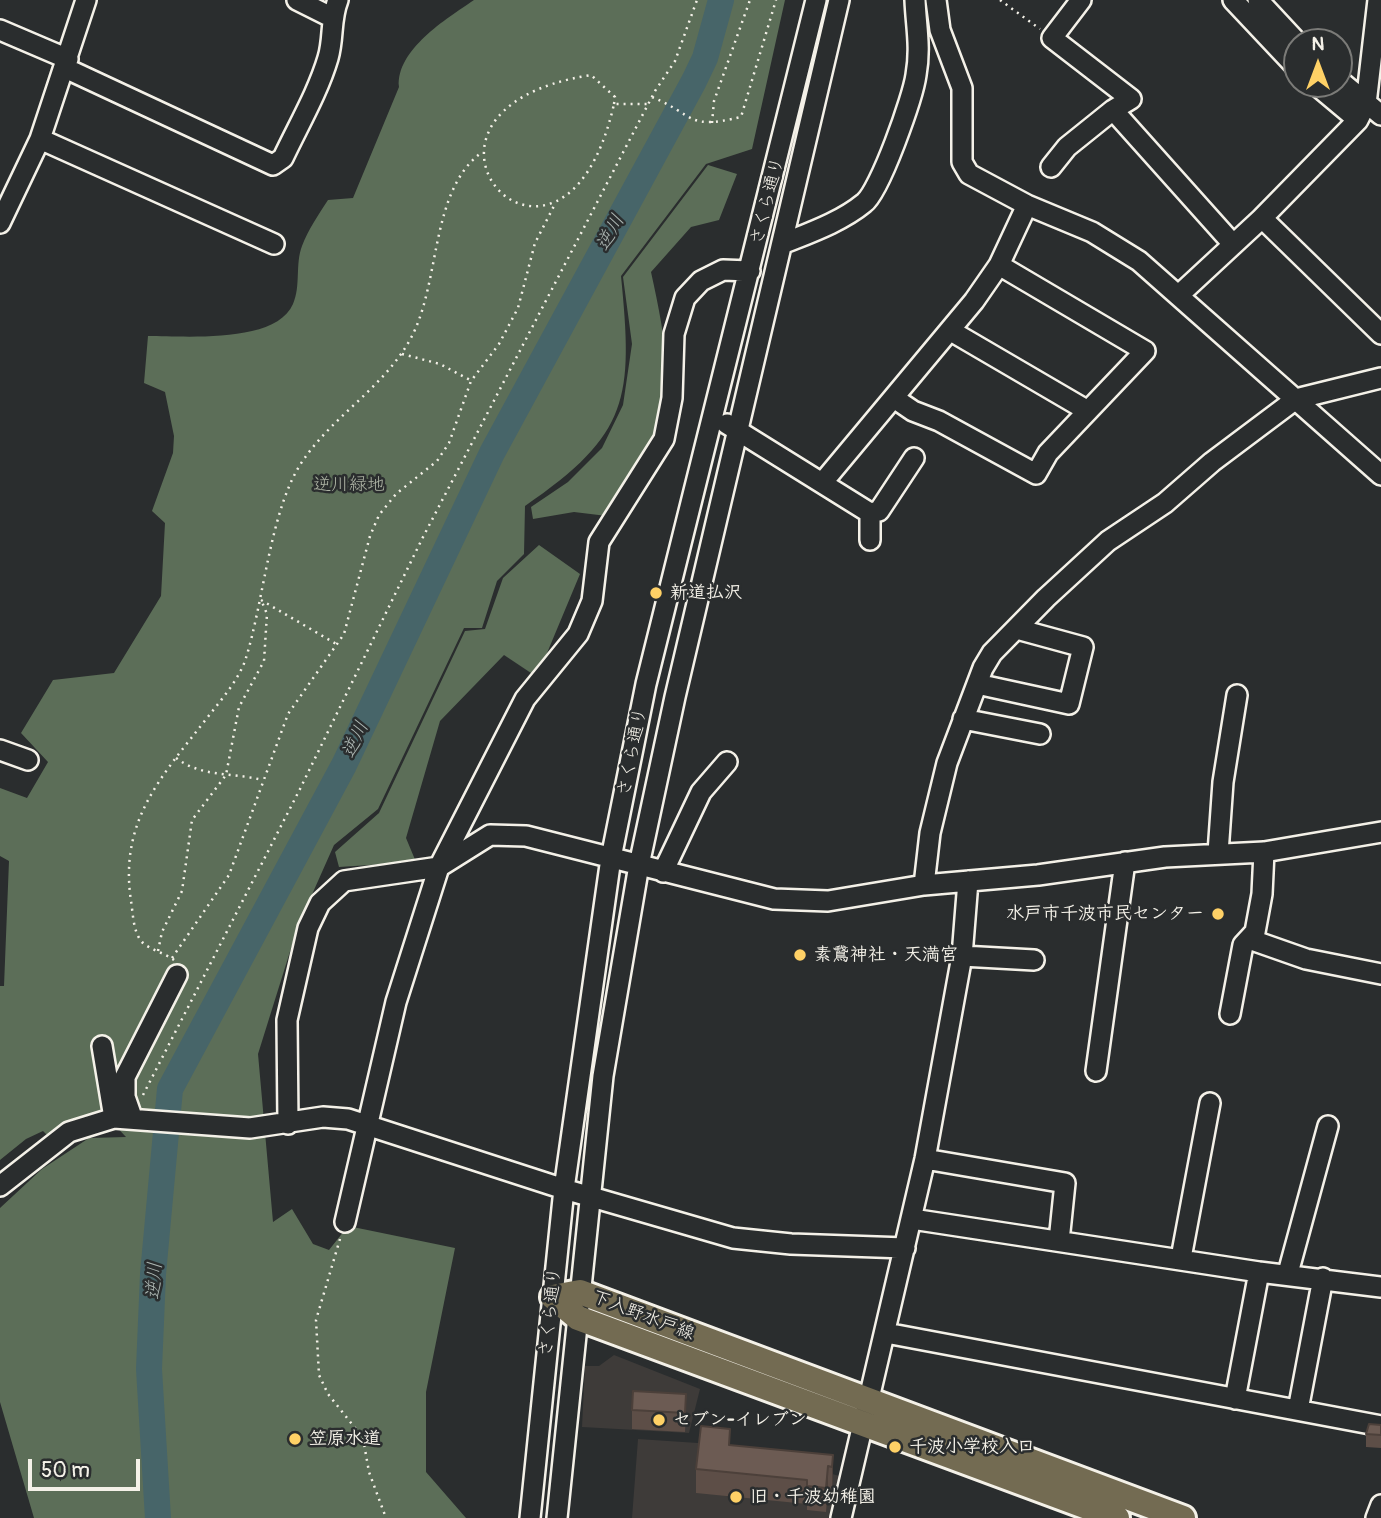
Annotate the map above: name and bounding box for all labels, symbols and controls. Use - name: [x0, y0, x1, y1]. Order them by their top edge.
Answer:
- north arrow: [1283, 28, 1353, 98]
- text: N: [1312, 32, 1324, 56]
- street label: さくら通り: [747, 155, 789, 247]
- water label: 逆川: [592, 211, 630, 255]
- park label: 逆川緑地: [313, 474, 385, 496]
- place label: 新道払沢: [670, 582, 742, 604]
- marker: 新道払沢: [648, 585, 664, 601]
- street label: さくら通り: [614, 706, 652, 798]
- water label: 逆川: [338, 718, 374, 762]
- place label: 水戸市千波市民センター: [1006, 903, 1204, 925]
- marker: 水戸市千波市民センター: [1210, 906, 1226, 922]
- place label: 素鵞神社・天満宮: [814, 944, 958, 966]
- marker: 素鵞神社・天満宮: [792, 947, 808, 963]
- water label: 逆川: [142, 1261, 168, 1301]
- street label: さくら通り: [536, 1266, 566, 1358]
- street label: 下入野水戸線: [589, 1287, 697, 1345]
- place label: セブン-イレブン: [673, 1409, 807, 1431]
- marker: セブン-イレブン: [651, 1412, 667, 1428]
- place label: 笠原水道: [309, 1428, 381, 1450]
- marker: 笠原水道: [287, 1431, 303, 1447]
- place label: 千波小学校入口: [909, 1436, 1035, 1458]
- marker: 千波小学校入口: [887, 1439, 903, 1455]
- scale bar: [32, 1444, 144, 1488]
- text: 50 m: [41, 1457, 90, 1484]
- place label: 旧・千波幼稚園: [750, 1486, 876, 1508]
- marker: 旧・千波幼稚園: [728, 1489, 744, 1505]

